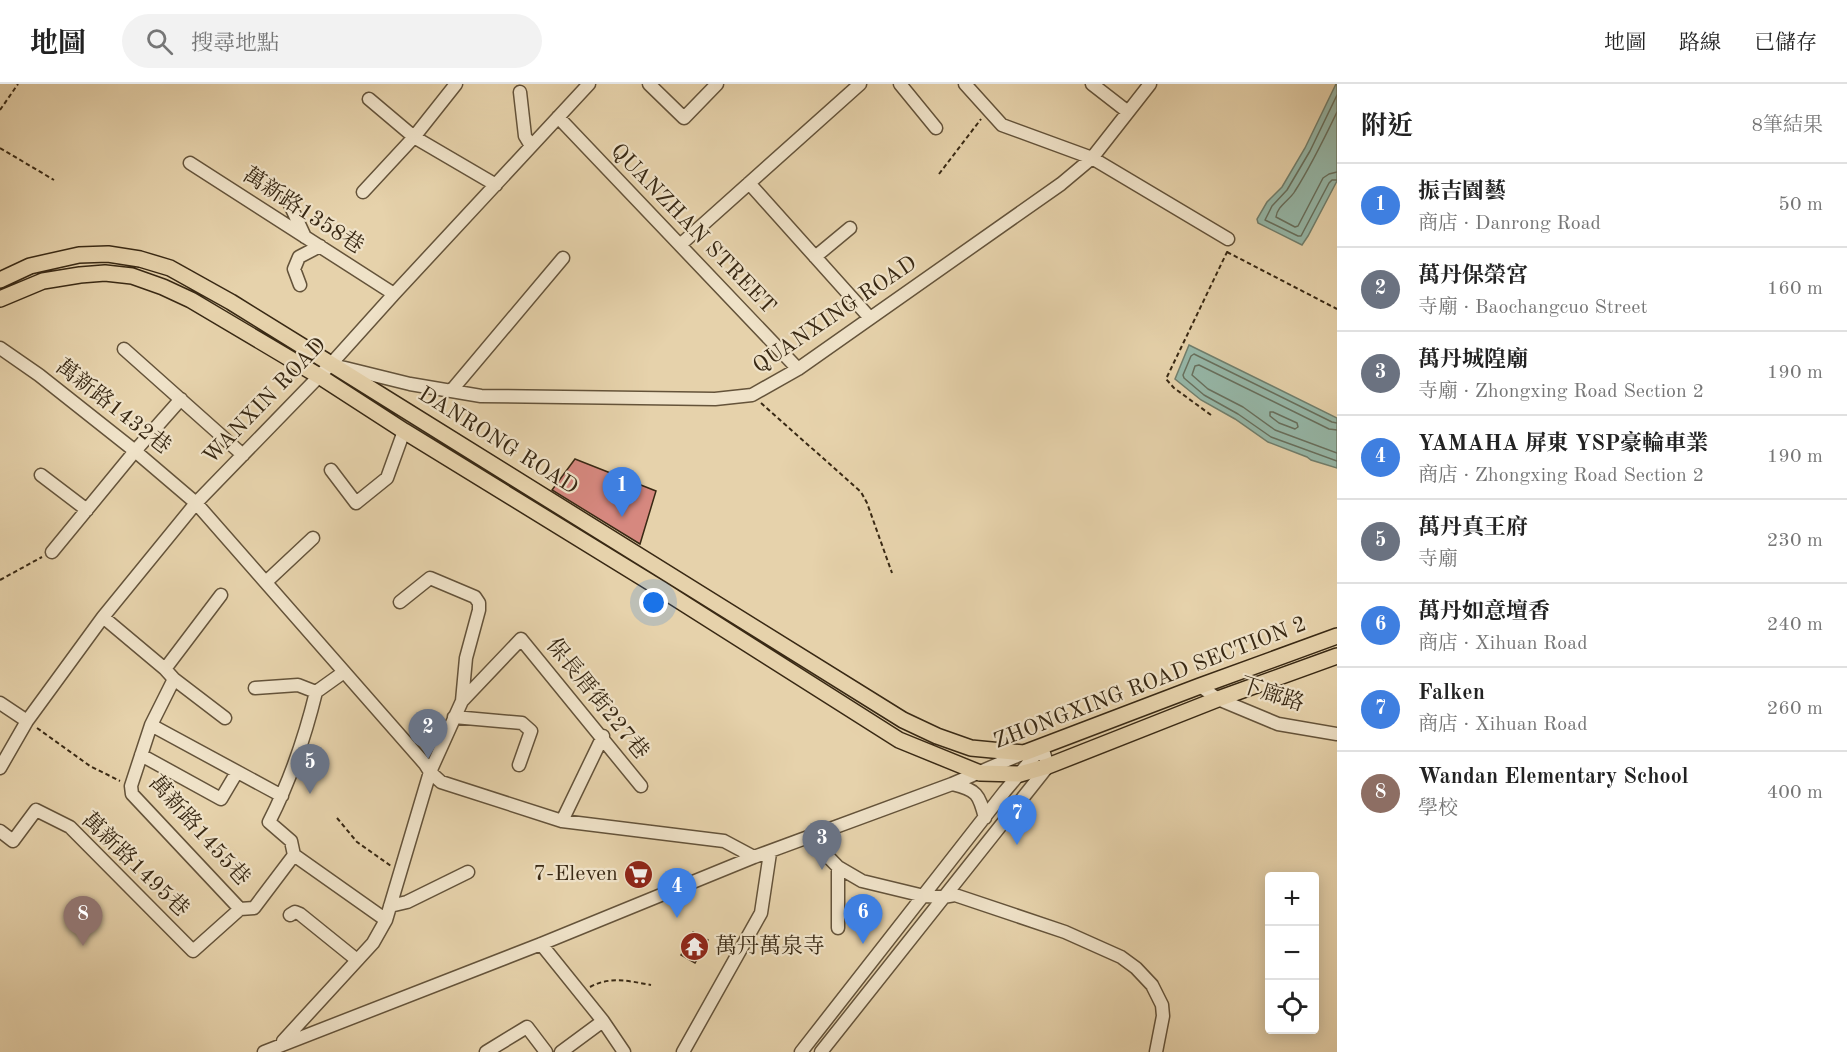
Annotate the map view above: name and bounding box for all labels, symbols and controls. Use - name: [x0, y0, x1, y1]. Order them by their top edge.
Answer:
- search box: [122, 14, 542, 68]
- icon: search: [143, 25, 176, 58]
- text: 地圖: [30, 31, 86, 59]
- text: 搜尋地點: [191, 33, 279, 55]
- text: 地圖: [1604, 33, 1646, 54]
- text: 路線: [1679, 33, 1721, 54]
- text: 已儲存: [1754, 33, 1817, 54]
- text: 附近: [1361, 114, 1413, 140]
- text: 8筆結果: [1751, 116, 1823, 136]
- street label: QUANZHAN STREET: [606, 140, 780, 318]
- street label: 萬新路1358巷: [239, 162, 368, 258]
- text: 振吉園藝: [1418, 181, 1506, 203]
- text: 1: [1375, 195, 1386, 215]
- text: 50 m: [1778, 195, 1823, 215]
- text: 商店 · Danrong Road: [1418, 214, 1601, 234]
- street label: QUANXING ROAD: [749, 252, 921, 378]
- text: 萬丹保榮宮: [1418, 265, 1528, 287]
- text: 2: [1375, 279, 1386, 299]
- text: 160 m: [1767, 279, 1823, 299]
- text: 寺廟 · Baochangcuo Street: [1418, 298, 1647, 318]
- street label: WANXIN ROAD: [199, 334, 331, 468]
- text: 萬丹城隍廟: [1418, 349, 1528, 371]
- street label: 萬新路1432巷: [51, 354, 176, 458]
- text: 3: [1375, 363, 1386, 383]
- text: 190 m: [1767, 363, 1823, 383]
- text: 寺廟 · Zhongxing Road Section 2: [1418, 382, 1704, 402]
- street label: DANRONG ROAD: [414, 383, 582, 499]
- text: YAMAHA 屏東 YSP豪輪車業: [1418, 433, 1708, 455]
- text: 4: [1375, 447, 1386, 467]
- text: 190 m: [1767, 447, 1823, 467]
- text: 商店 · Zhongxing Road Section 2: [1418, 466, 1704, 486]
- pin: 1: [602, 468, 642, 517]
- text: 萬丹真王府: [1418, 517, 1528, 539]
- text: 5: [1375, 531, 1386, 551]
- text: 230 m: [1767, 531, 1823, 551]
- text: 寺廟: [1418, 550, 1458, 570]
- your location: [639, 588, 668, 617]
- text: 萬丹如意壇香: [1418, 601, 1550, 623]
- street label: ZHONGXING ROAD SECTION 2: [991, 613, 1309, 753]
- text: 6: [1375, 615, 1386, 635]
- text: 240 m: [1767, 615, 1823, 635]
- street label: 保長厝街227巷: [542, 633, 654, 764]
- text: 商店 · Xihuan Road: [1418, 634, 1588, 654]
- street label: 下廍路: [1237, 672, 1307, 716]
- text: Falken: [1418, 682, 1485, 704]
- text: 7: [1375, 699, 1386, 719]
- text: 260 m: [1767, 699, 1823, 719]
- pin: 2: [408, 710, 448, 759]
- text: 商店 · Xihuan Road: [1418, 715, 1588, 735]
- pin: 5: [290, 744, 330, 794]
- text: Wandan Elementary School: [1418, 766, 1689, 788]
- street label: 萬新路1455巷: [144, 771, 255, 890]
- text: 8: [1375, 783, 1386, 803]
- text: 400 m: [1767, 783, 1823, 803]
- pin: 7: [998, 796, 1036, 845]
- text: 學校: [1418, 799, 1458, 819]
- street label: 萬新路1495巷: [77, 807, 194, 921]
- pin: 3: [802, 820, 842, 870]
- supermarket icon: 7-Eleven: [623, 858, 655, 890]
- place label: 7-Eleven: [533, 863, 618, 885]
- pin: 4: [658, 868, 696, 918]
- map controls: [1265, 872, 1319, 1034]
- button: +: [1265, 872, 1319, 926]
- pin: 6: [844, 894, 882, 944]
- pin: 8: [64, 896, 103, 946]
- button: −: [1265, 926, 1319, 980]
- temple icon: 萬丹萬泉寺: [678, 931, 710, 963]
- place label: 萬丹萬泉寺: [715, 934, 825, 958]
- button: locate: [1265, 980, 1319, 1034]

